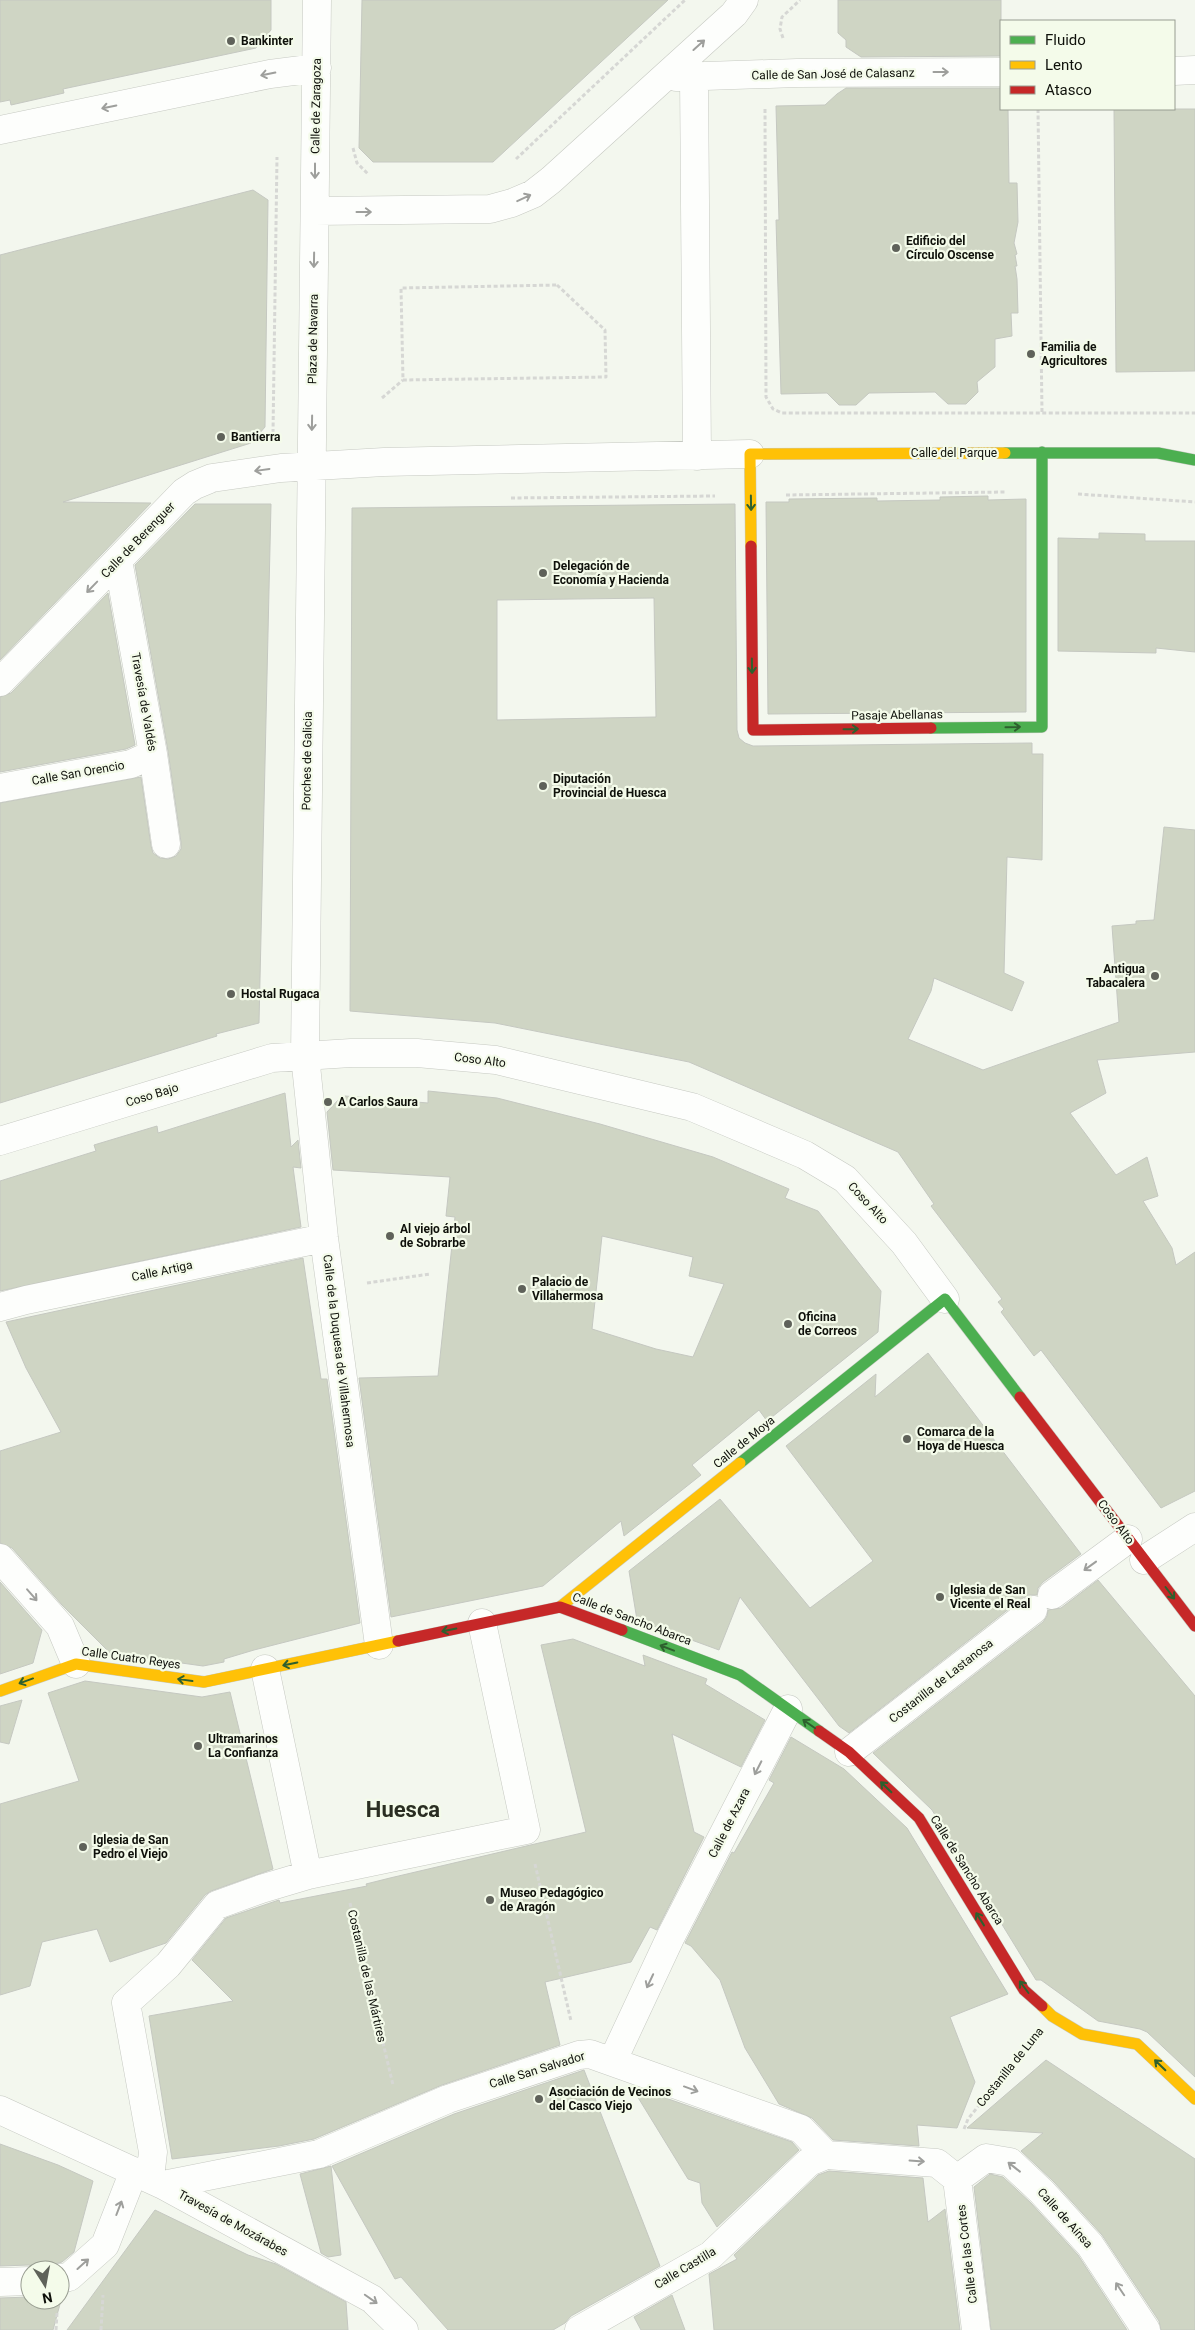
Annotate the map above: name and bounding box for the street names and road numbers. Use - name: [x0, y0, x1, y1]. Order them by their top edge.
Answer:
- street label: Calle de Zaragoza: [308, 58, 324, 154]
- street label: Calle de San José de Calasanz: [751, 66, 915, 82]
- street label: Plaza de Navarra: [305, 294, 321, 384]
- street label: Calle del Parque: [911, 446, 997, 460]
- street label: Calle de Berenguer: [98, 499, 178, 581]
- street label: Travesía de Valdés: [128, 652, 160, 752]
- street label: Pasaje Abellanas: [851, 707, 943, 723]
- street label: Porches de Galicia: [299, 711, 315, 811]
- street label: Calle San Orencio: [30, 758, 126, 788]
- street label: Coso Alto: [453, 1050, 507, 1070]
- street label: Coso Bajo: [124, 1080, 180, 1110]
- street label: Coso Alto: [845, 1179, 891, 1227]
- street label: Calle de la Duquesa de Villahermosa: [320, 1254, 358, 1448]
- street label: Calle Artiga: [130, 1258, 194, 1284]
- street label: Calle de Moya: [710, 1413, 778, 1471]
- street label: Coso Alto: [1095, 1497, 1137, 1547]
- street label: Calle de Sancho Abarca: [570, 1590, 694, 1648]
- street label: Costanilla de Lastanosa: [886, 1636, 996, 1726]
- street label: Calle Cuatro Reyes: [81, 1644, 181, 1672]
- street label: Calle de Azara: [705, 1786, 753, 1860]
- street label: Calle de Sancho Abarca: [928, 1813, 1006, 1927]
- street label: Costanilla de las Mártires: [345, 1908, 389, 2044]
- street label: Costanilla de Luna: [974, 2024, 1046, 2110]
- street label: Calle San Salvador: [487, 2049, 587, 2091]
- street label: Calle de Aínsa: [1034, 2185, 1096, 2251]
- street label: Travesía de Mozárabes: [176, 2187, 290, 2259]
- street label: Calle de las Cortes: [954, 2204, 980, 2304]
- street label: Calle Castilla: [652, 2244, 718, 2292]

